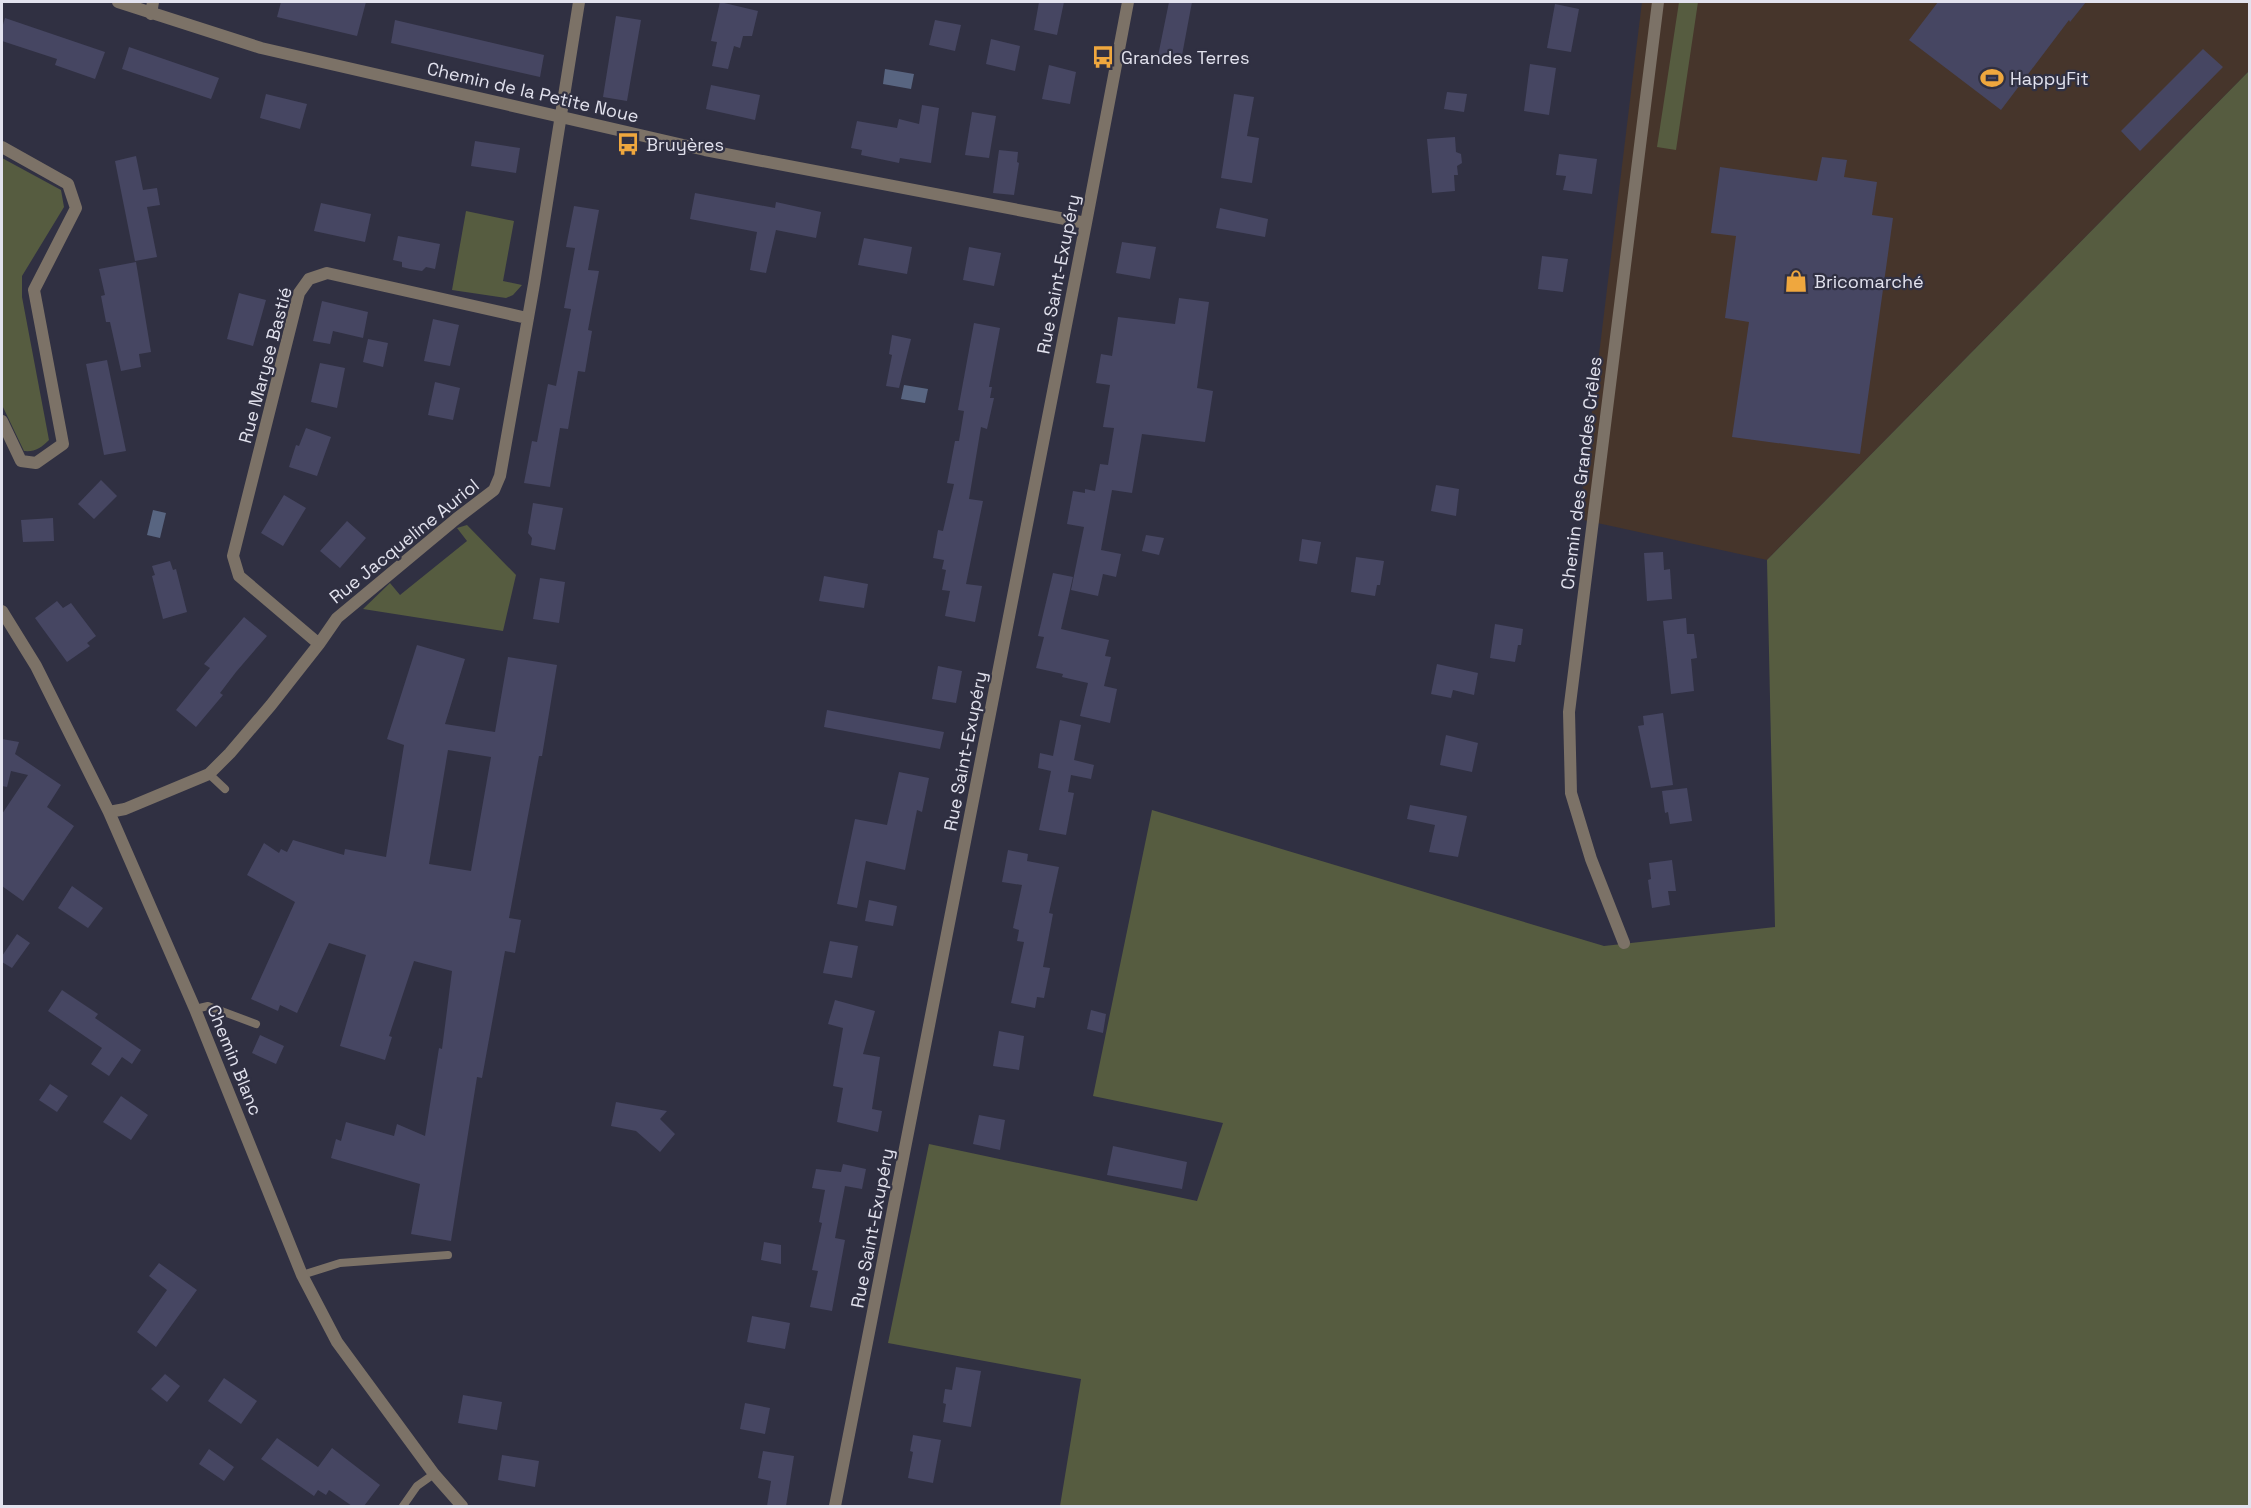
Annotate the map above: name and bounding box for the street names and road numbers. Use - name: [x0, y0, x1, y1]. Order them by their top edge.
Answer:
- street label: Chemin de la Petite Noue: [425, 56, 641, 128]
- street label: Rue Saint-Exupéry: [1031, 192, 1085, 356]
- street label: Rue Maryse Bastié: [233, 284, 297, 446]
- street label: Chemin des Grandes Crêles: [1555, 355, 1607, 591]
- street label: Rue Jacqueline Auriol: [324, 474, 484, 608]
- street label: Rue Saint-Exupéry: [938, 669, 992, 833]
- street label: Chemin Blanc: [202, 1001, 268, 1119]
- street label: Rue Saint-Exupéry: [845, 1146, 899, 1310]

